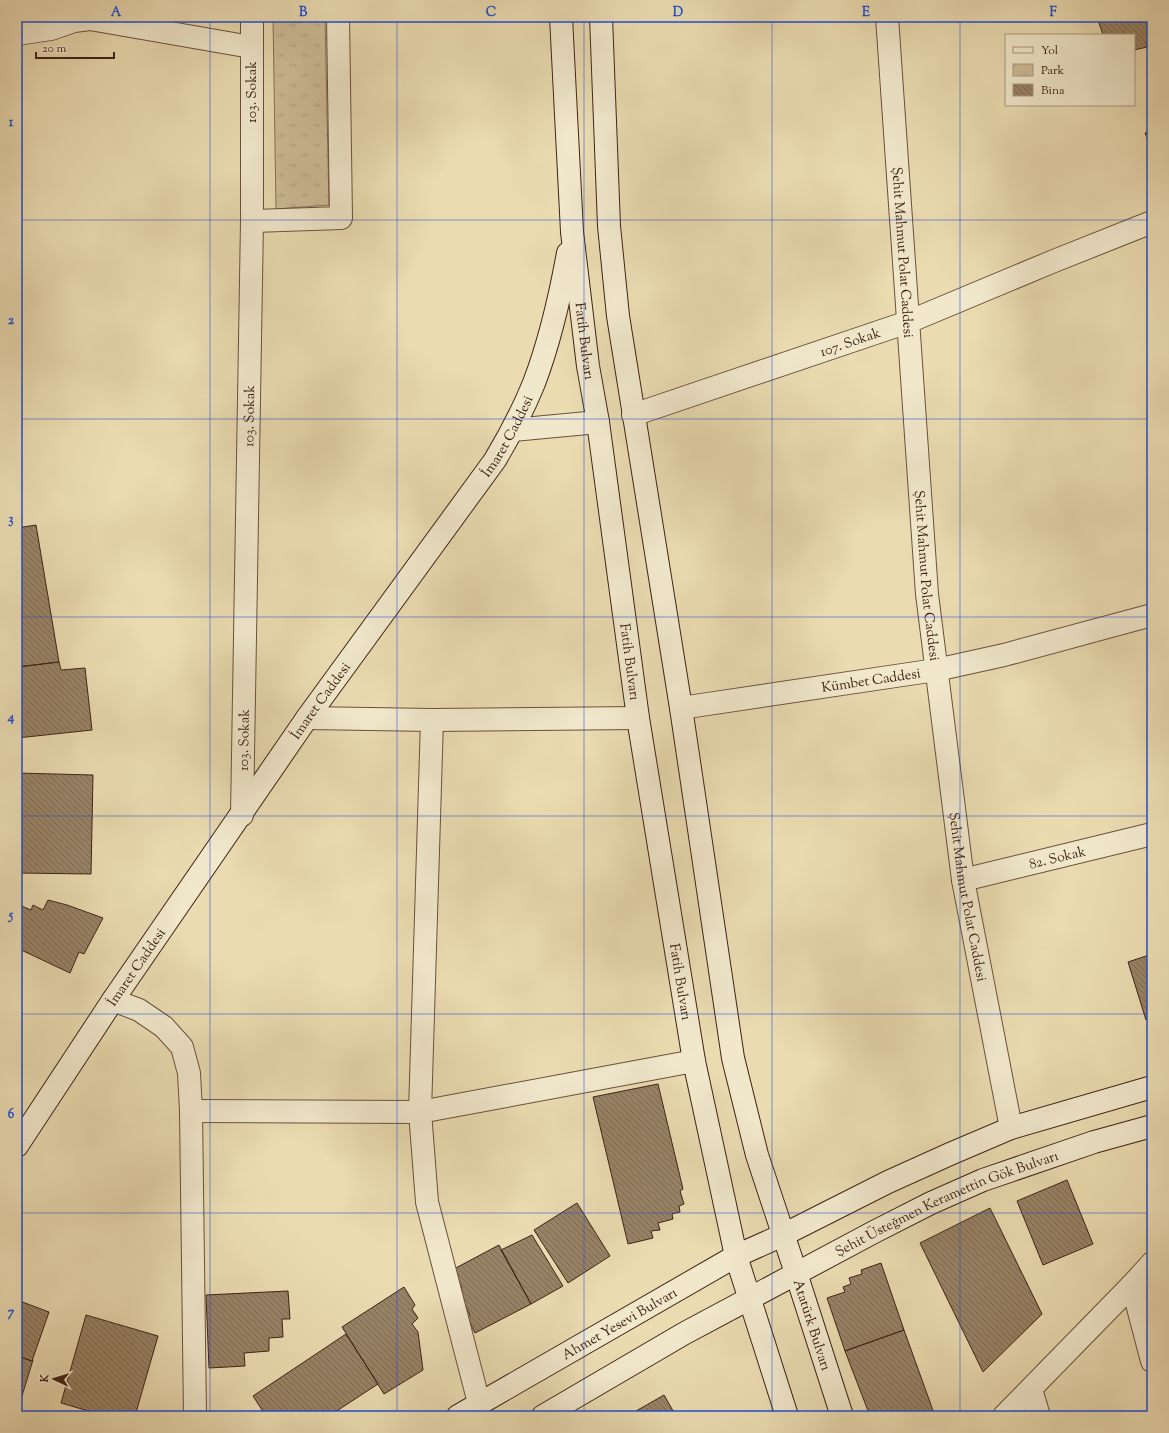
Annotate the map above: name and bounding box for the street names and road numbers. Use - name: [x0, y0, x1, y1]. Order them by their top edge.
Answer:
- street label: 103. Sokak: [243, 61, 263, 123]
- street label: Şehit Mahmut Polat Caddesi: [885, 166, 917, 339]
- street label: Fatih Bulvarı: [569, 302, 598, 381]
- street label: 107. Sokak: [818, 324, 884, 363]
- street label: 103. Sokak: [240, 385, 261, 447]
- street label: İmaret Caddesi: [478, 393, 539, 482]
- street label: Şehit Mahmut Polat Caddesi: [908, 490, 943, 662]
- street label: Fatih Bulvarı: [613, 622, 644, 702]
- street label: İmaret Caddesi: [287, 659, 356, 744]
- street label: Kümbet Caddesi: [820, 664, 922, 699]
- street label: 103. Sokak: [235, 709, 256, 771]
- street label: Şehit Mahmut Polat Caddesi: [943, 811, 990, 984]
- street label: 82. Sokak: [1027, 842, 1088, 876]
- street label: İmaret Caddesi: [103, 925, 171, 1011]
- street label: Fatih Bulvarı: [663, 942, 695, 1022]
- street label: Şehit Üsteğmen Keramettin Gök Bulvarı: [832, 1147, 1061, 1263]
- street label: Atatürk Bulvarı: [787, 1277, 835, 1373]
- street label: Ahmet Yesevi Bulvarı: [559, 1284, 682, 1366]

